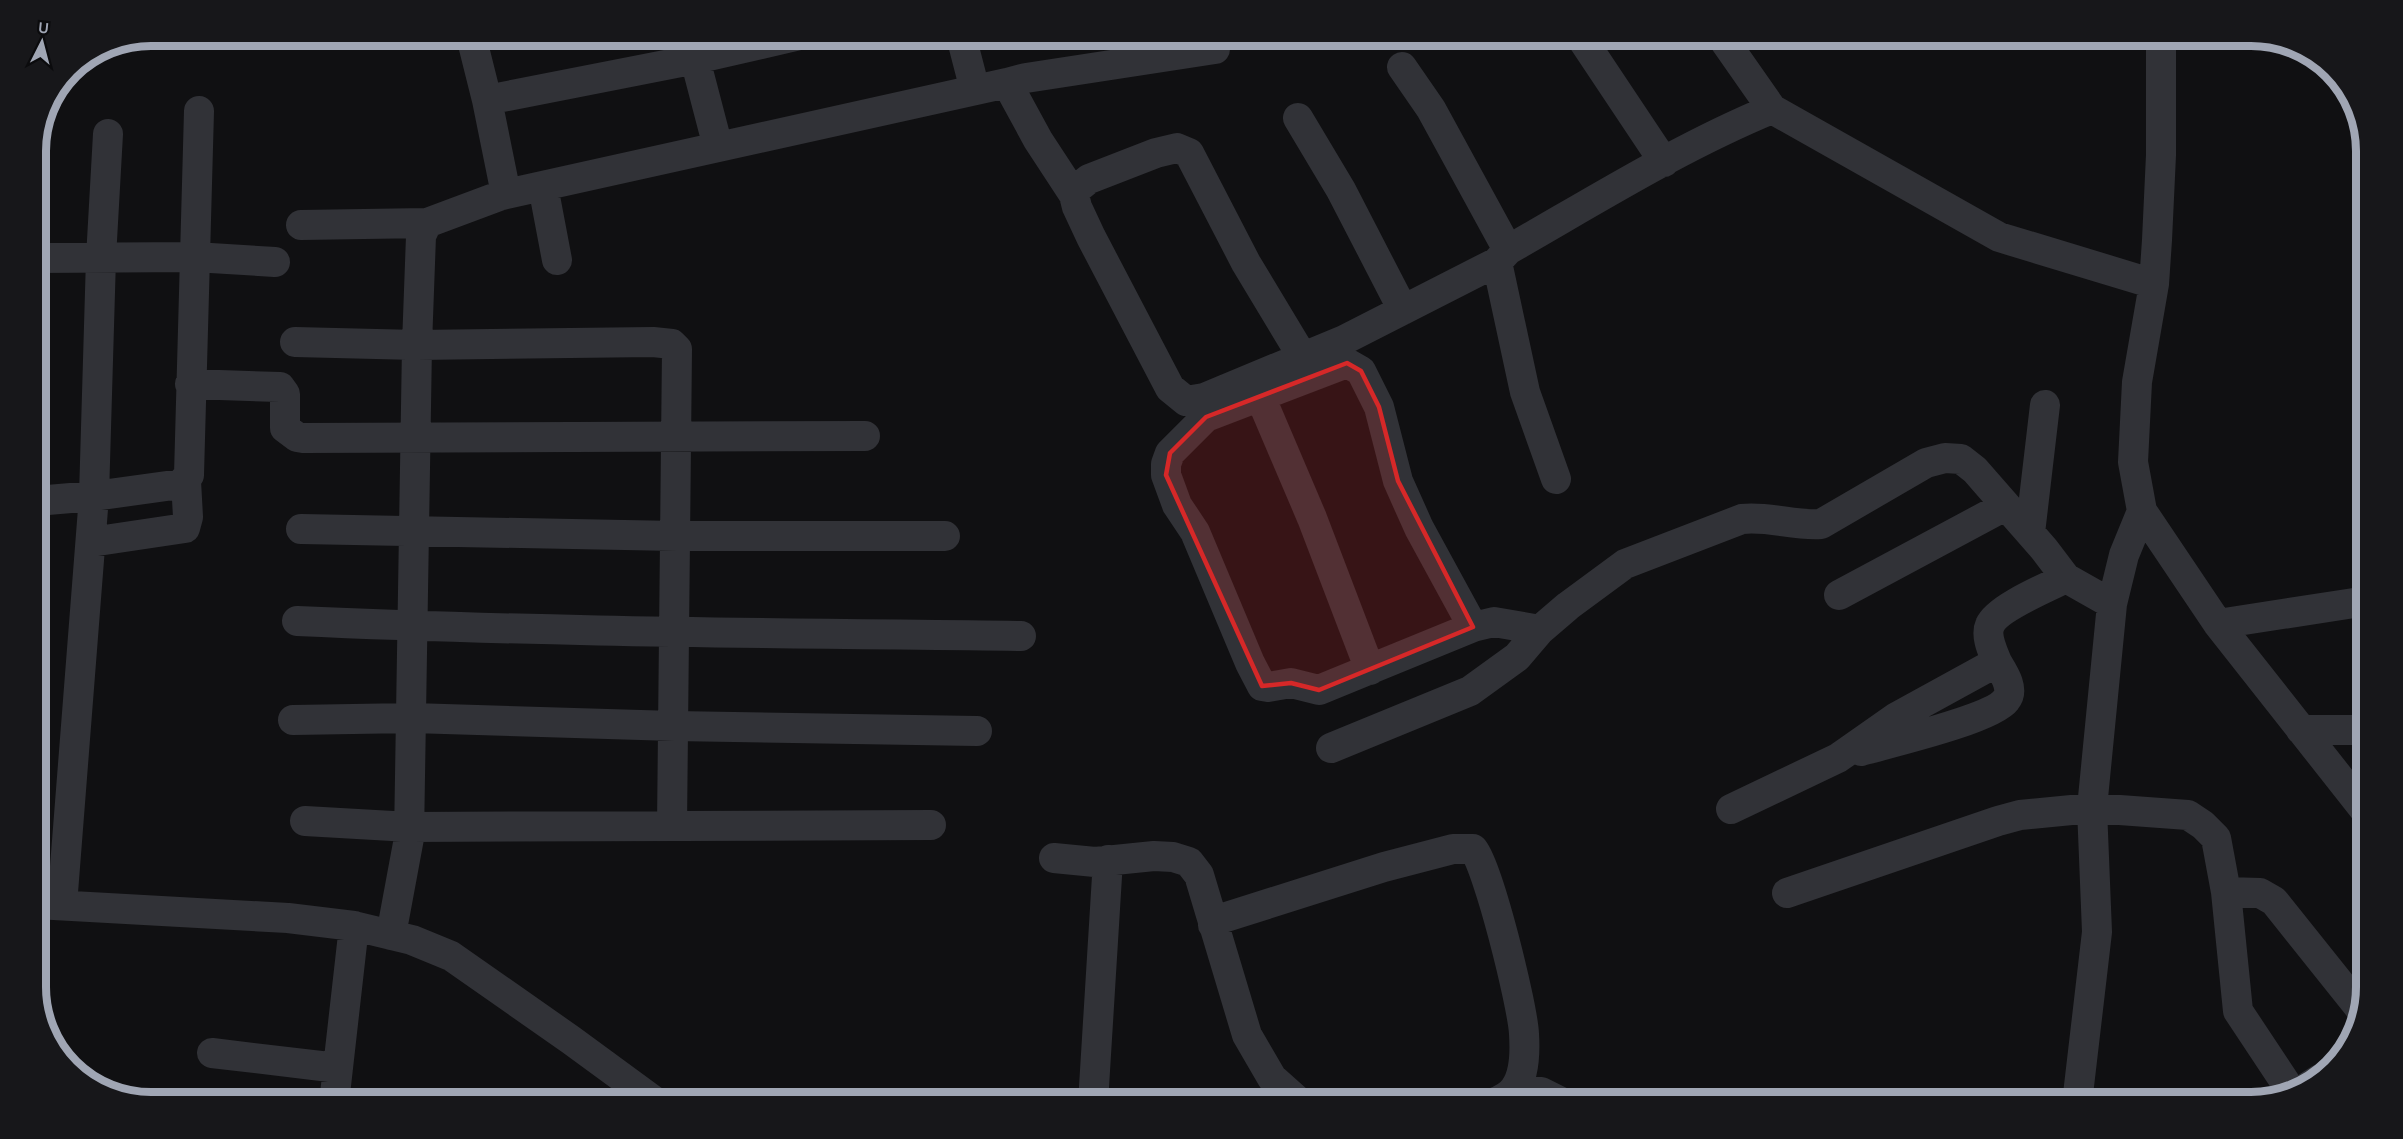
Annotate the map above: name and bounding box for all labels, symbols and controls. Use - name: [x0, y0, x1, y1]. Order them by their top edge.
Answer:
- north arrow: [12, 12, 72, 72]
- text: U: [37, 18, 50, 38]

